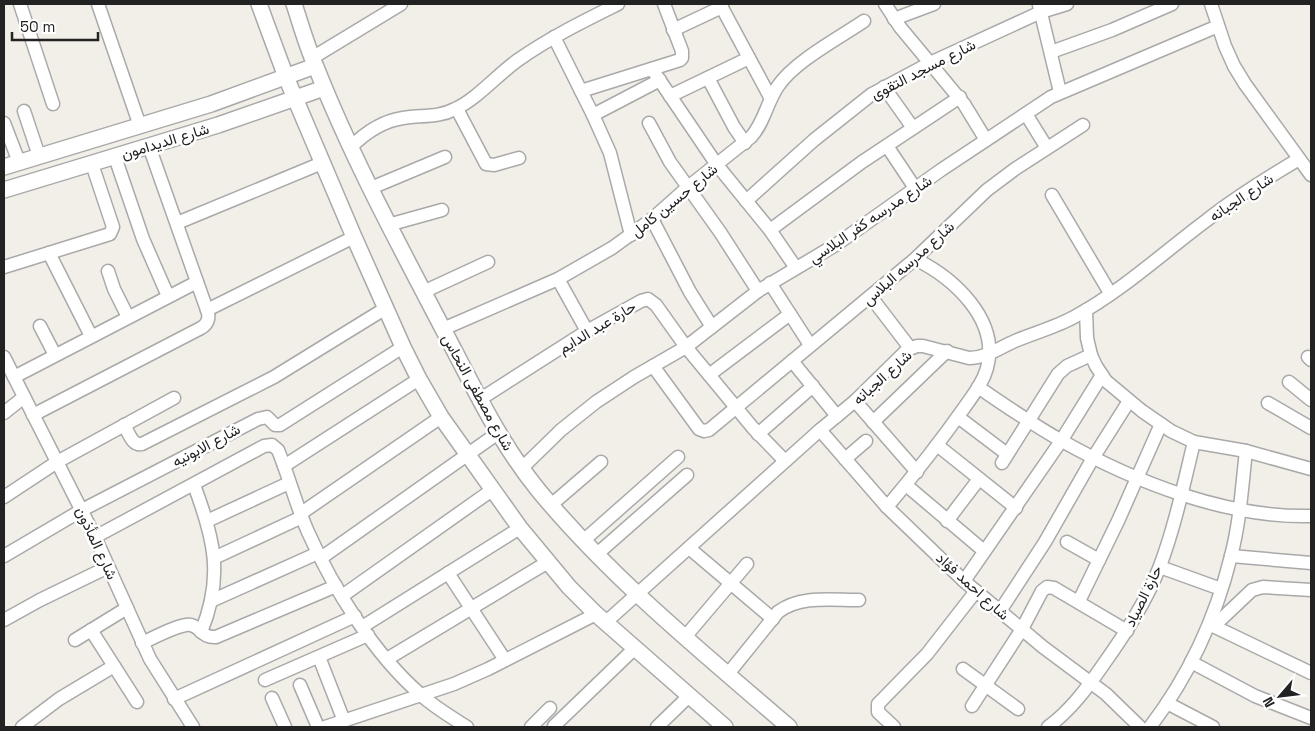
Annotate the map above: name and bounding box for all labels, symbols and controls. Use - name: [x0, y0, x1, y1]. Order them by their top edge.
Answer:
- scale bar: [12, 10, 99, 42]
- text: 50 m: [20, 17, 55, 36]
- street label: شارع مسجد التقوى: [867, 34, 980, 105]
- street label: شارع الديدامون: [119, 119, 212, 165]
- street label: شارع حسين كامل: [627, 159, 723, 242]
- street label: شارع الجبانه: [1205, 169, 1278, 227]
- street label: شارع مدرسه كفر البلاسي: [805, 171, 938, 271]
- street label: شارع مدرسه البلاس: [858, 217, 959, 311]
- street label: حارة عبد الدايم: [555, 296, 640, 358]
- street label: شارع مصطفى النحاس: [436, 330, 518, 455]
- street label: شارع الجبانه: [848, 345, 917, 410]
- street label: شارع الابونيه: [169, 419, 244, 473]
- street label: شارع المأذون: [70, 503, 122, 584]
- street label: شارع احمد فؤاد: [931, 548, 1014, 625]
- street label: حارة الصياد: [1120, 562, 1166, 630]
- north arrow: [1255, 671, 1305, 721]
- text: N: [1258, 694, 1279, 710]

